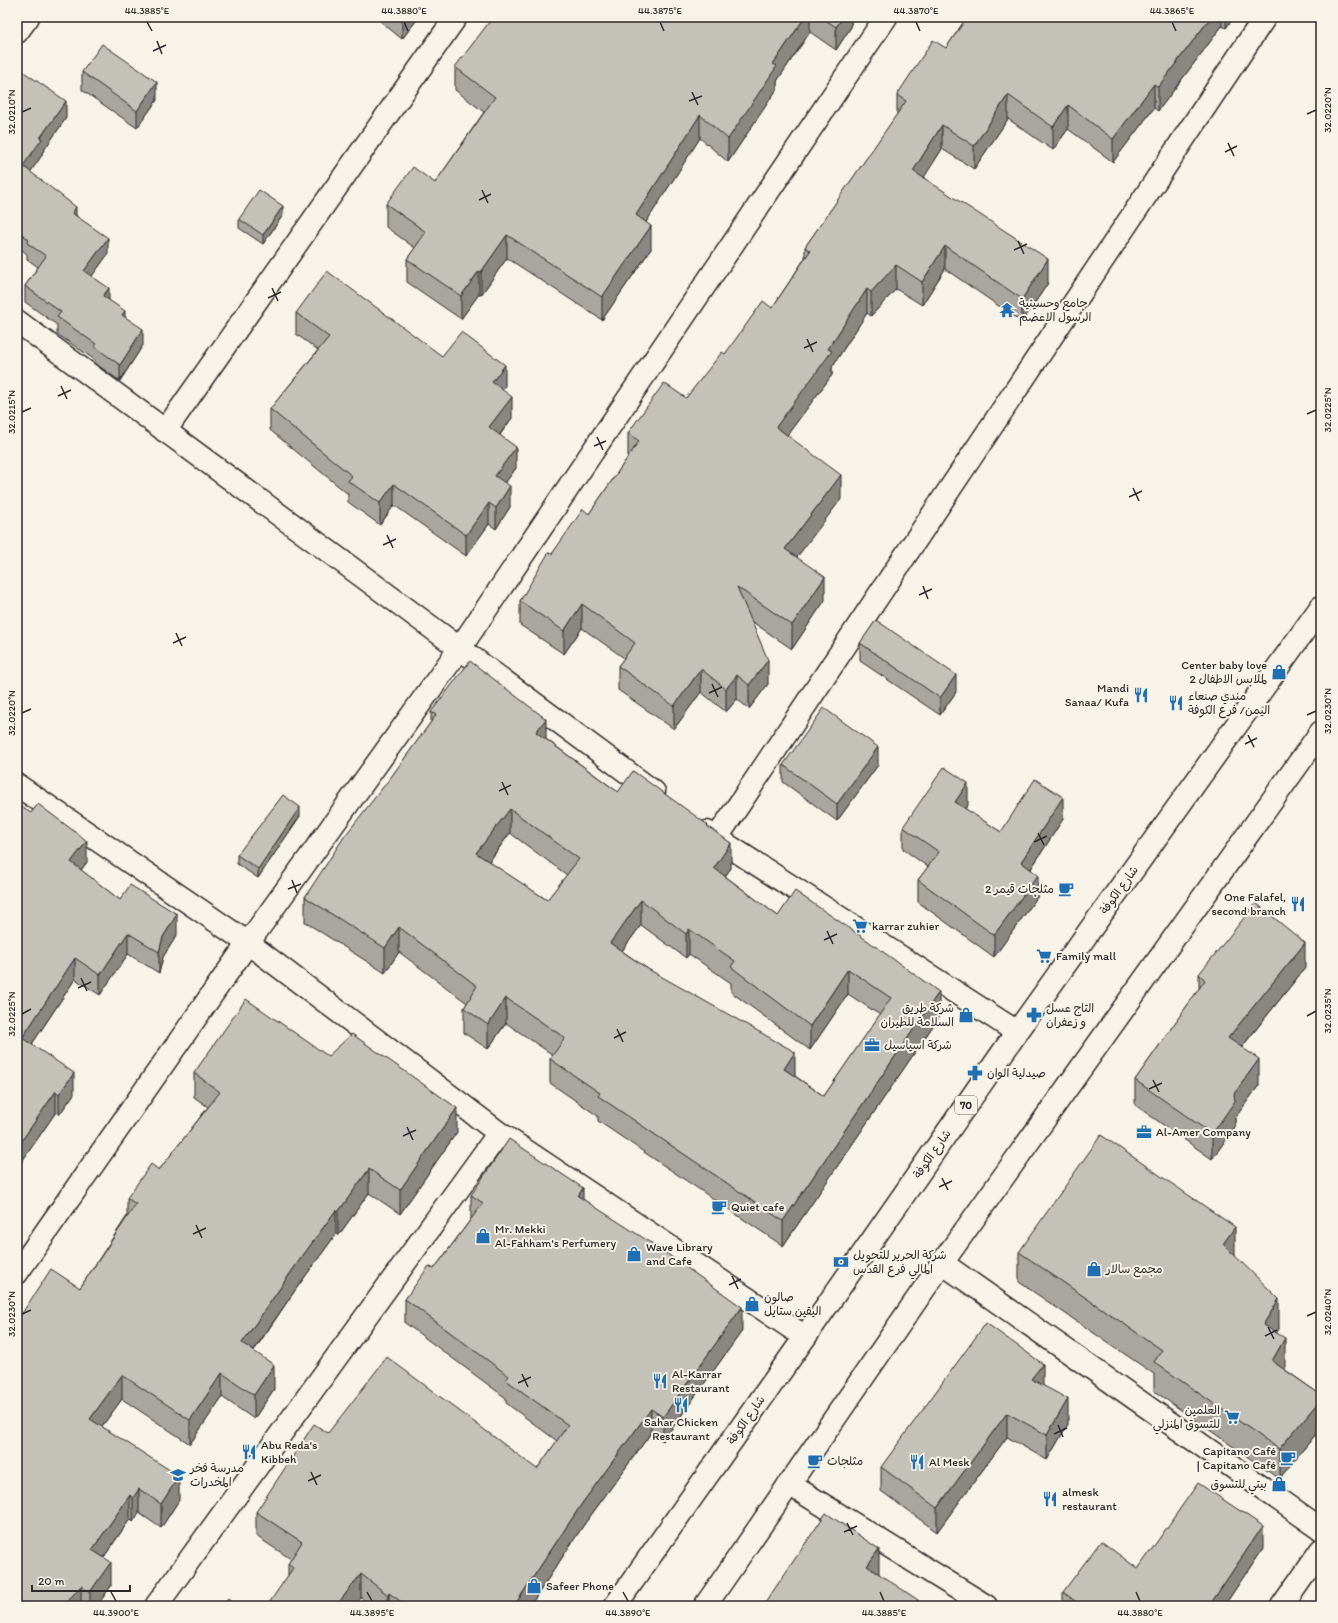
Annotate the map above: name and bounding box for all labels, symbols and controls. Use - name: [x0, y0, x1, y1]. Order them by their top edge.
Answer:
- text: 44.3885°E: [125, 4, 170, 17]
- text: 44.3880°E: [381, 4, 427, 17]
- text: 44.3875°E: [638, 4, 683, 17]
- text: 44.3870°E: [894, 4, 939, 17]
- text: 44.3865°E: [1150, 4, 1195, 17]
- text: 32.0220°N: [1321, 87, 1334, 133]
- text: 32.0210°N: [5, 89, 18, 135]
- place label: جامع وحسينية الرسول الاعضم: [1019, 296, 1092, 326]
- temple icon: جامع وحسينية الرسول الاعضم: [998, 301, 1016, 319]
- text: 32.0225°N: [1321, 387, 1334, 432]
- text: 32.0215°N: [5, 390, 18, 434]
- place label: Center baby love لملابس الاطفال 2: [1181, 658, 1267, 687]
- shop icon: Center baby love لملابس الاطفال 2: [1270, 663, 1288, 681]
- place label: Mandi Sanaa/ Kufa: [1065, 681, 1129, 709]
- restaurant icon: Mandi Sanaa/ Kufa: [1132, 686, 1150, 704]
- text: 32.0230°N: [1321, 688, 1334, 734]
- place label: مندي صنعاء اليمن/ فرع الكوفة: [1188, 689, 1270, 719]
- text: 32.0220°N: [5, 690, 18, 736]
- restaurant icon: مندي صنعاء اليمن/ فرع الكوفة: [1167, 694, 1185, 712]
- street label: شارع الكوفة: [1097, 863, 1143, 918]
- cafe icon: مثلجات قيمر 2: [1057, 880, 1075, 898]
- place label: مثلجات قيمر 2: [985, 882, 1054, 897]
- place label: One Falafel, second branch: [1211, 890, 1287, 918]
- restaurant icon: One Falafel, second branch: [1289, 895, 1307, 913]
- supermarket icon: karrar zuhier: [851, 917, 869, 935]
- place label: karrar zuhier: [872, 919, 939, 933]
- supermarket icon: Family mall: [1035, 947, 1053, 965]
- place label: Family mall: [1056, 949, 1117, 963]
- text: 32.0235°N: [1321, 988, 1334, 1034]
- text: 32.0225°N: [5, 991, 18, 1036]
- place label: شركة طريق السلامة للطيران: [881, 1001, 954, 1029]
- place label: التاج عسل و زعفران: [1046, 1001, 1094, 1030]
- shop icon: شركة طريق السلامة للطيران: [957, 1006, 975, 1024]
- pharmacy icon: التاج عسل و زعفران: [1025, 1006, 1043, 1024]
- office icon: شركة اسياسيل: [863, 1036, 881, 1054]
- place label: شركة اسياسيل: [884, 1038, 952, 1052]
- pharmacy icon: صيدلية الوان: [966, 1064, 984, 1082]
- place label: صيدلية الوان: [987, 1066, 1046, 1080]
- road number: 70: [955, 1096, 977, 1114]
- office icon: Al-Amer Company: [1135, 1123, 1153, 1141]
- place label: Al-Amer Company: [1156, 1125, 1251, 1139]
- street label: شارع الكوفة: [910, 1127, 956, 1182]
- cafe icon: Quiet cafe: [710, 1198, 728, 1216]
- place label: Quiet cafe: [731, 1200, 785, 1214]
- place label: Mr. Mekki Al-Fahham's Perfumery: [495, 1222, 616, 1250]
- shop icon: Mr. Mekki Al-Fahham's Perfumery: [474, 1227, 492, 1245]
- place label: Wave Library and Cafe: [646, 1240, 713, 1268]
- shop icon: Wave Library and Cafe: [625, 1245, 643, 1263]
- place label: شركة الحرير للتحويل المالي فرع القدس: [853, 1248, 947, 1280]
- bank icon: شركة الحرير للتحويل المالي فرع القدس: [832, 1253, 850, 1271]
- shop icon: مجمع سالار: [1085, 1260, 1103, 1278]
- place label: مجمع سالار: [1105, 1262, 1163, 1278]
- text: 32.0240°N: [1321, 1289, 1334, 1335]
- place label: صالون اليقين ستايل: [764, 1290, 822, 1318]
- text: 32.0230°N: [5, 1291, 18, 1337]
- shop icon: صالون اليقين ستايل: [743, 1295, 761, 1313]
- place label: Al-Karrar Restaurant: [672, 1367, 730, 1395]
- restaurant icon: Al-Karrar Restaurant: [651, 1372, 669, 1390]
- street label: شارع الكوفة: [724, 1393, 770, 1448]
- restaurant icon: Sahar Chicken Restaurant: [672, 1396, 690, 1414]
- place label: العلمين للتسوق المنزلي: [1153, 1403, 1220, 1435]
- supermarket icon: العلمين للتسوق المنزلي: [1223, 1408, 1241, 1426]
- place label: Sahar Chicken Restaurant: [644, 1415, 718, 1443]
- place label: Abu Reda's Kibbeh: [261, 1438, 318, 1466]
- restaurant icon: Abu Reda's Kibbeh: [240, 1443, 258, 1461]
- place label: Capitano Café | Capitano Café: [1196, 1444, 1276, 1472]
- cafe icon: Capitano Café | Capitano Café: [1279, 1449, 1297, 1467]
- cafe icon: مثلجات: [806, 1452, 824, 1470]
- restaurant icon: Al Mesk: [908, 1453, 926, 1471]
- place label: مثلجات: [827, 1454, 863, 1469]
- place label: Al Mesk: [929, 1455, 970, 1469]
- place label: مدرسة فخر المخدرات: [189, 1461, 244, 1489]
- school or university icon: مدرسة فخر المخدرات: [169, 1466, 187, 1484]
- shop icon: بيتي للتسوق: [1270, 1475, 1288, 1493]
- place label: بيتي للتسوق: [1211, 1477, 1267, 1495]
- place label: almesk restaurant: [1062, 1485, 1117, 1513]
- restaurant icon: almesk restaurant: [1041, 1490, 1059, 1508]
- scale bar: [32, 1567, 130, 1593]
- text: 20 m: [38, 1574, 65, 1588]
- shop icon: Safeer Phone: [525, 1577, 543, 1595]
- place label: Safeer Phone: [546, 1579, 614, 1593]
- text: 44.3900°E: [93, 1606, 139, 1619]
- text: 44.3895°E: [350, 1606, 395, 1619]
- text: 44.3890°E: [605, 1606, 651, 1619]
- text: 44.3885°E: [862, 1606, 907, 1619]
- text: 44.3880°E: [1117, 1606, 1163, 1619]

